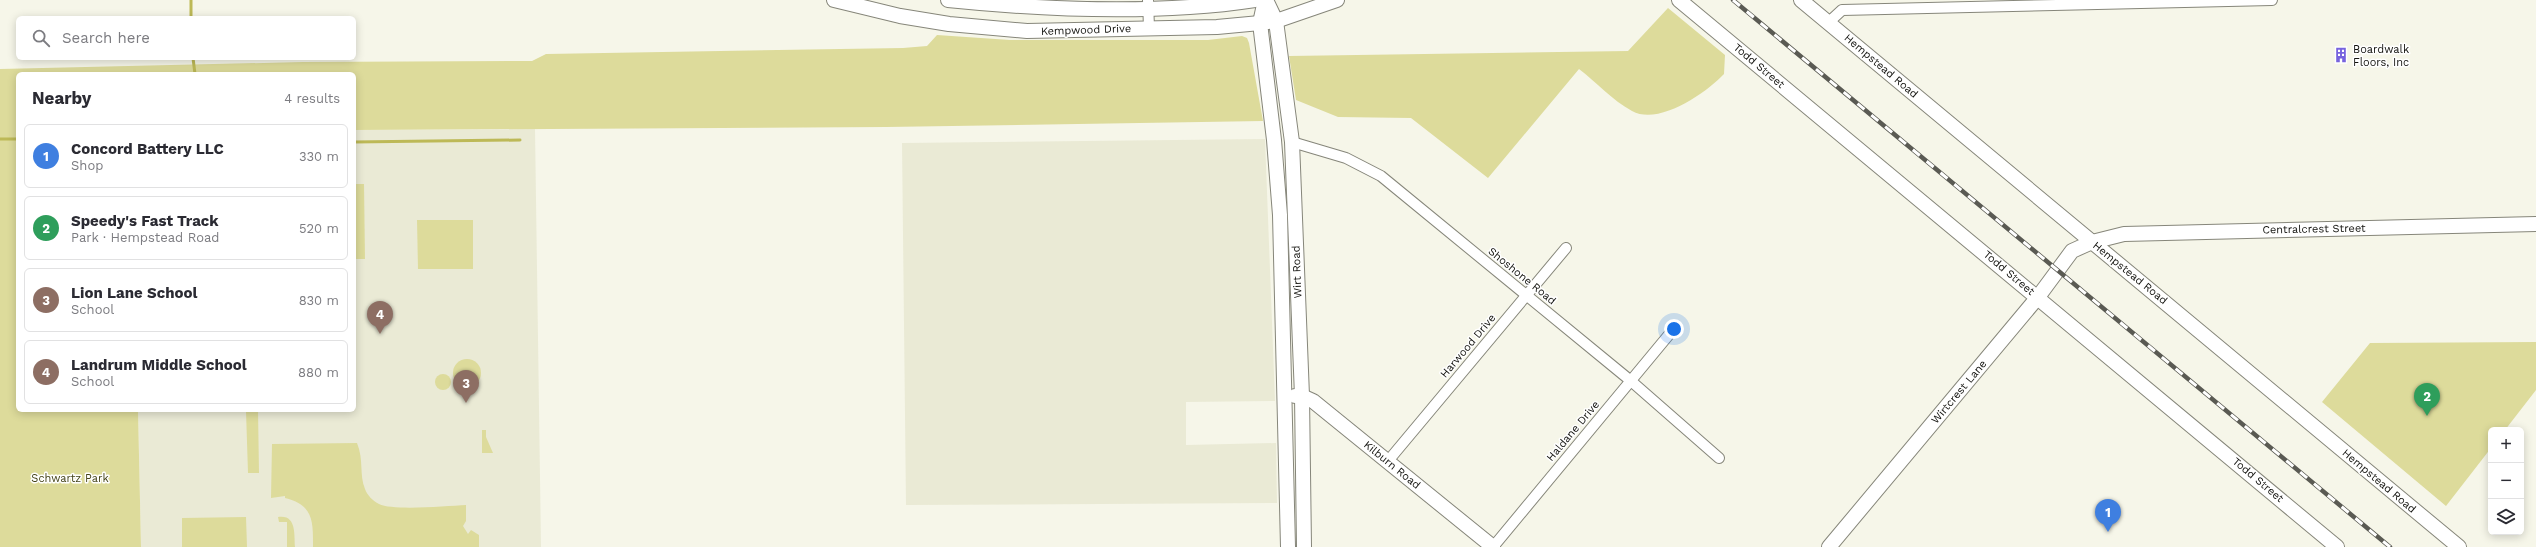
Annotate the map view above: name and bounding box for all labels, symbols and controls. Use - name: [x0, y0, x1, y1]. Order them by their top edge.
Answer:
- search box: [16, 16, 356, 60]
- street label: Kempwood Drive: [1041, 22, 1131, 38]
- icon: search: [30, 27, 52, 49]
- text: Search here: [62, 29, 150, 47]
- street label: Hempstead Road: [1842, 31, 1920, 101]
- street label: Todd Street: [1731, 41, 1787, 91]
- place label: Boardwalk Floors, Inc: [2353, 43, 2409, 69]
- building icon: Boardwalk Floors, Inc: [2332, 46, 2350, 64]
- text: Nearby: [32, 88, 91, 108]
- text: 4 results: [284, 91, 340, 106]
- text: Concord Battery LLC: [71, 140, 224, 158]
- text: 1: [43, 149, 49, 164]
- text: 330 m: [299, 149, 339, 164]
- text: Shop: [71, 158, 103, 173]
- text: Speedy's Fast Track: [71, 212, 219, 230]
- text: 2: [42, 221, 50, 236]
- text: 520 m: [299, 221, 339, 236]
- street label: Centralcrest Street: [2262, 222, 2366, 236]
- text: Park · Hempstead Road: [71, 230, 219, 245]
- street label: Hempstead Road: [2090, 239, 2170, 307]
- street label: Wirt Road: [1290, 245, 1304, 299]
- street label: Shoshone Road: [1485, 245, 1559, 307]
- street label: Todd Street: [1981, 248, 2037, 298]
- text: Lion Lane School: [71, 284, 197, 302]
- text: 3: [42, 293, 50, 308]
- text: 830 m: [299, 293, 339, 308]
- pin: 4: [367, 301, 393, 334]
- text: School: [71, 302, 114, 317]
- street label: Harwood Drive: [1438, 312, 1498, 380]
- your location: [1664, 319, 1684, 339]
- text: Landrum Middle School: [71, 356, 247, 374]
- street label: Wirtcrest Lane: [1929, 357, 1989, 427]
- text: 4: [42, 365, 50, 380]
- text: 880 m: [298, 365, 339, 380]
- pin: 3: [453, 370, 479, 403]
- text: School: [71, 374, 114, 389]
- pin: 2: [2414, 383, 2440, 416]
- street label: Haldane Drive: [1544, 398, 1602, 464]
- map controls: [2488, 427, 2524, 535]
- button: +: [2488, 427, 2524, 463]
- street label: Kilburn Road: [1361, 438, 1423, 492]
- street label: Hempstead Road: [2340, 446, 2418, 516]
- street label: Todd Street: [2230, 455, 2286, 505]
- button: −: [2488, 463, 2524, 499]
- park label: Schwartz Park: [31, 472, 109, 485]
- pin: 1: [2095, 499, 2121, 532]
- button: layers: [2488, 499, 2524, 535]

